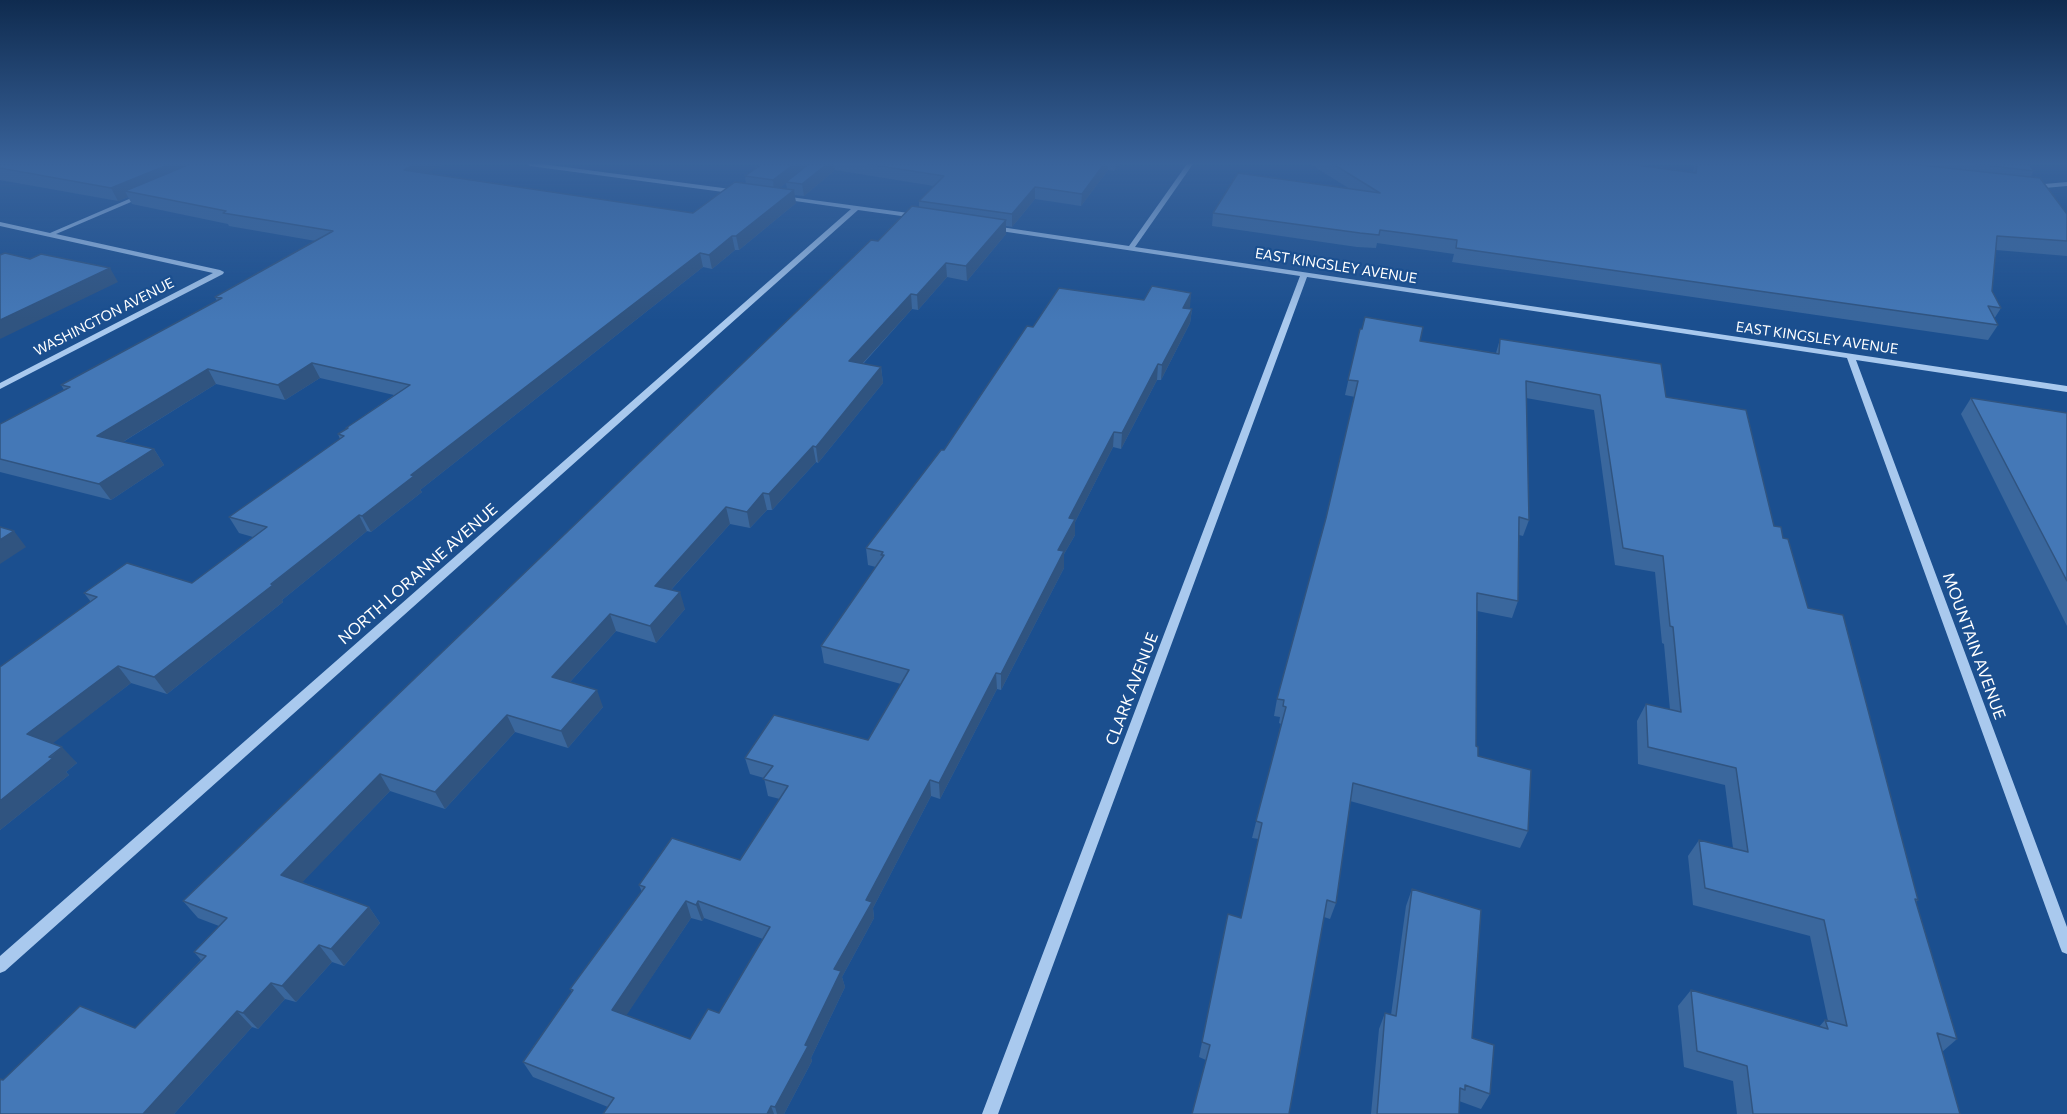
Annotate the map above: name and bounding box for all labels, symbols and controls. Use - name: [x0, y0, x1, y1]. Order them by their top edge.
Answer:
- street label: EAST KINGSLEY AVENUE: [1254, 245, 1418, 287]
- street label: WASHINGTON AVENUE: [31, 274, 177, 360]
- street label: EAST KINGSLEY AVENUE: [1735, 318, 1899, 358]
- street label: NORTH LORANNE AVENUE: [334, 500, 502, 648]
- street label: MOUNTAIN AVENUE: [1938, 570, 2010, 722]
- street label: CLARK AVENUE: [1102, 630, 1162, 748]

